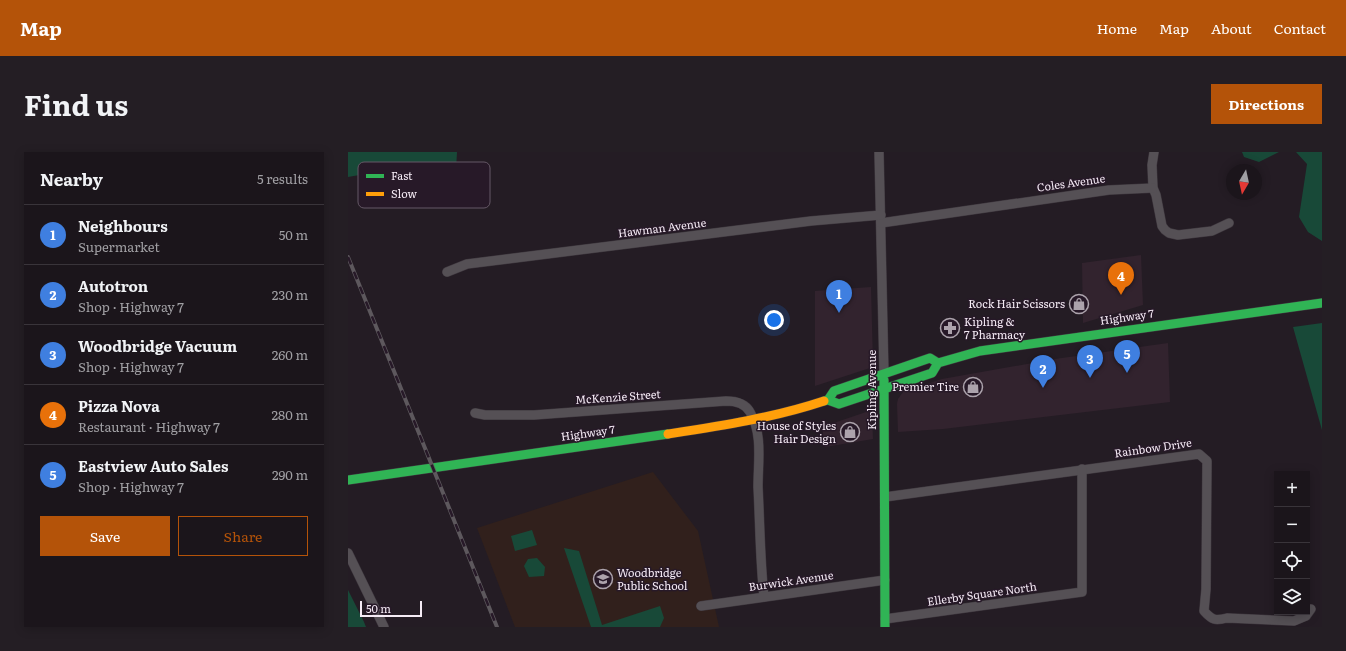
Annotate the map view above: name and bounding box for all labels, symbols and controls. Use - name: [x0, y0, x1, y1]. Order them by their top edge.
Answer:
- text: Map: [20, 14, 62, 42]
- text: Home: [1097, 18, 1137, 38]
- text: Map: [1159, 18, 1189, 38]
- text: About: [1211, 18, 1252, 38]
- text: Contact: [1274, 18, 1326, 38]
- text: Find us: [24, 83, 128, 125]
- button: Directions: [1211, 84, 1322, 124]
- legend: [358, 162, 490, 208]
- north arrow: [1226, 164, 1262, 200]
- text: Nearby: [40, 166, 103, 191]
- text: Fast: [391, 167, 413, 183]
- text: 5 results: [257, 169, 308, 188]
- street label: Coles Avenue: [1036, 169, 1106, 195]
- text: Slow: [391, 185, 417, 201]
- text: Neighbours: [78, 214, 168, 237]
- street label: Hawman Avenue: [617, 214, 707, 240]
- text: 1: [50, 225, 56, 244]
- text: 50 m: [279, 225, 308, 244]
- text: Supermarket: [78, 237, 160, 256]
- pin: 4: [1108, 262, 1134, 295]
- text: Autotron: [78, 274, 148, 297]
- pin: 1: [826, 280, 852, 313]
- text: 2: [50, 285, 56, 304]
- text: 230 m: [272, 285, 308, 304]
- shop icon: Rock Hair Scissors: [1068, 293, 1090, 315]
- place label: Rock Hair Scissors: [968, 295, 1065, 311]
- text: Shop · Highway 7: [78, 297, 184, 316]
- street label: Highway 7: [1099, 304, 1155, 328]
- your location: [764, 310, 784, 330]
- place label: Kipling & 7 Pharmacy: [964, 313, 1026, 342]
- pharmacy icon: Kipling & 7 Pharmacy: [939, 317, 961, 339]
- text: Woodbridge Vacuum: [78, 334, 237, 357]
- pin: 5: [1114, 340, 1140, 373]
- text: 3: [49, 345, 57, 364]
- text: 260 m: [272, 345, 308, 364]
- pin: 3: [1077, 345, 1103, 378]
- street label: Kipling Avenue: [863, 350, 879, 430]
- pin: 2: [1030, 355, 1056, 388]
- text: Shop · Highway 7: [78, 357, 184, 376]
- shop icon: Premier Tire: [962, 376, 984, 398]
- place label: Premier Tire: [892, 378, 959, 394]
- street label: McKenzie Street: [575, 385, 662, 407]
- text: Pizza Nova: [78, 394, 160, 417]
- text: 4: [49, 405, 57, 424]
- text: 280 m: [272, 405, 308, 424]
- text: Restaurant · Highway 7: [78, 417, 220, 436]
- place label: House of Styles Hair Design: [757, 417, 836, 446]
- street label: Highway 7: [560, 420, 616, 444]
- shop icon: House of Styles Hair Design: [839, 421, 861, 443]
- street label: Rainbow Drive: [1113, 434, 1193, 460]
- text: Eastview Auto Sales: [78, 454, 228, 477]
- text: 5: [49, 465, 57, 484]
- text: 290 m: [272, 465, 308, 484]
- map controls: [1274, 471, 1310, 615]
- button: +: [1274, 471, 1310, 507]
- text: Shop · Highway 7: [78, 477, 184, 496]
- button: −: [1274, 507, 1310, 543]
- button: Save: [40, 516, 170, 556]
- button: Share: [178, 516, 308, 556]
- button: locate: [1274, 543, 1310, 579]
- place label: Woodbridge Public School: [617, 564, 688, 593]
- street label: Burwick Avenue: [747, 566, 835, 594]
- school or university icon: Woodbridge Public School: [592, 568, 614, 590]
- street label: Ellerby Square North: [926, 577, 1038, 609]
- button: layers: [1274, 579, 1310, 615]
- scale bar: [360, 599, 422, 618]
- text: 50 m: [366, 600, 391, 616]

